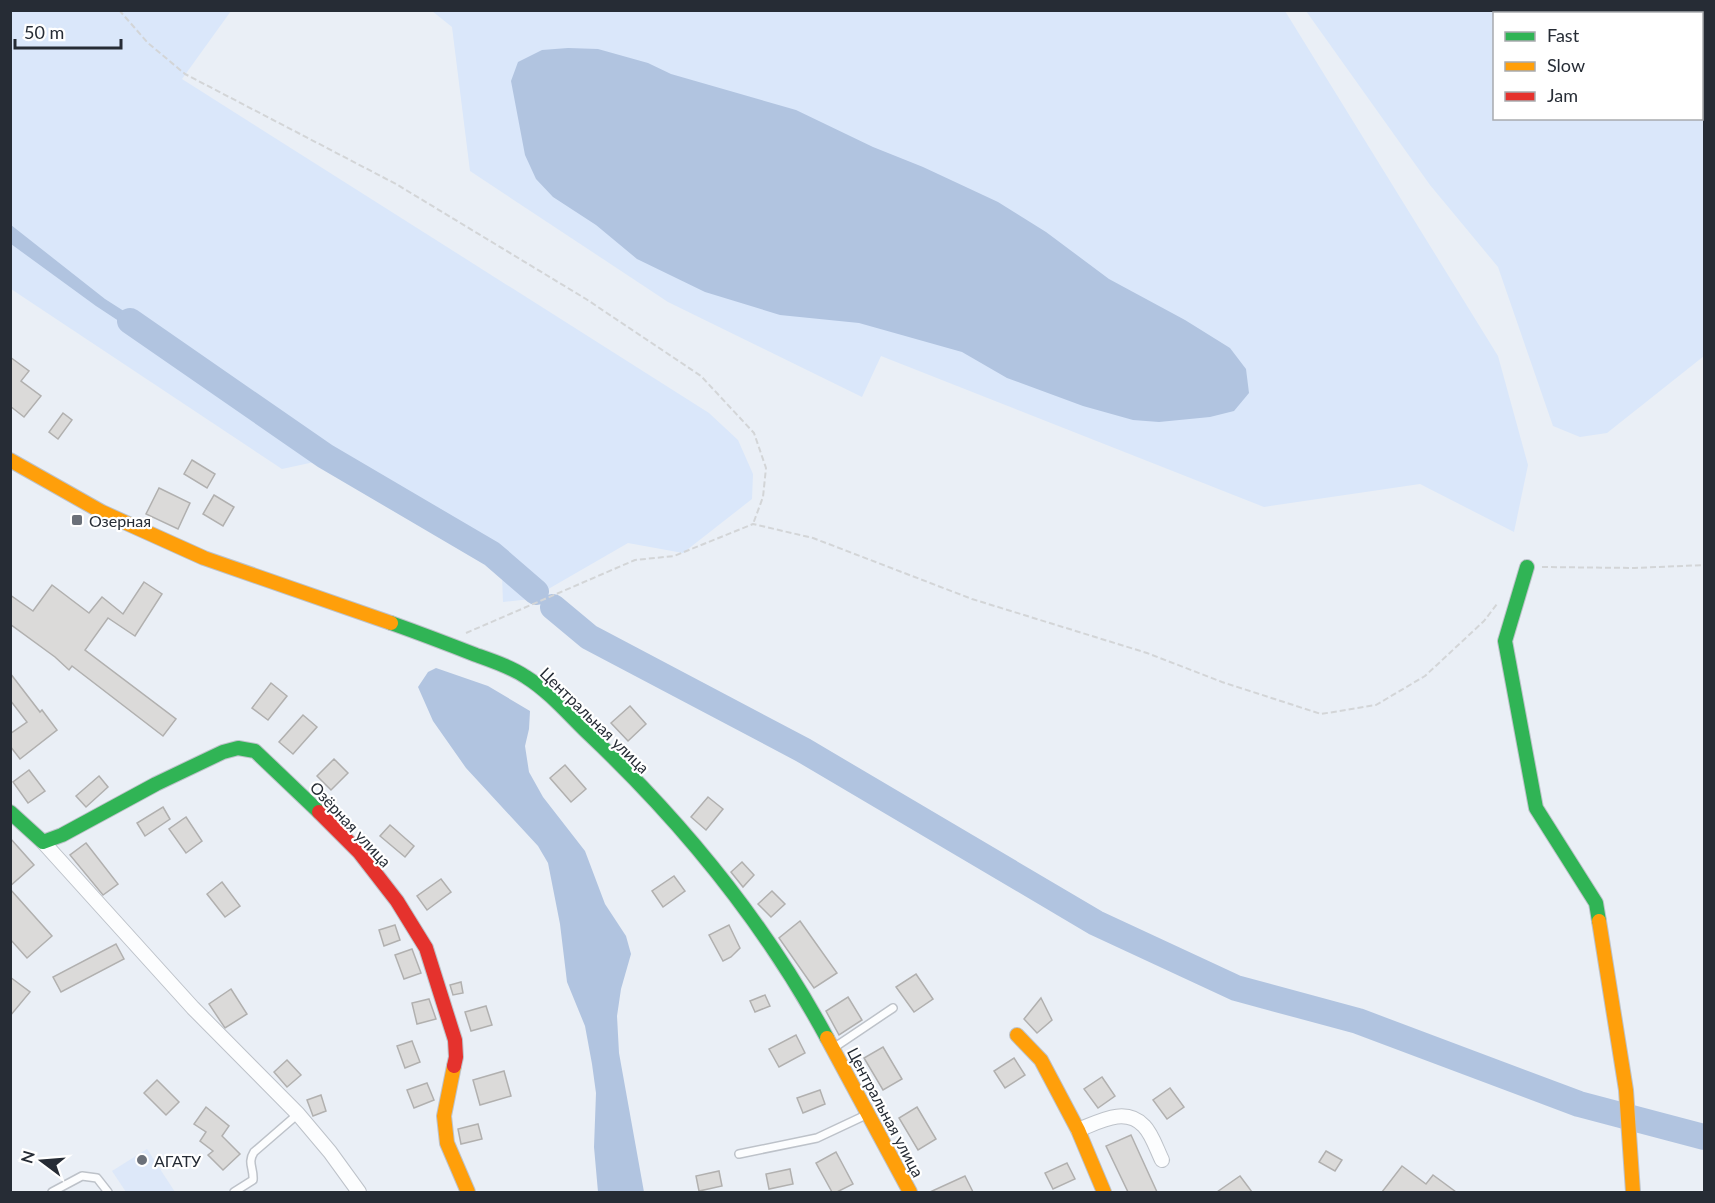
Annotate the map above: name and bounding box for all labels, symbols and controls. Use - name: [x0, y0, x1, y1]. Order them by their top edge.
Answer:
- scale bar: [15, 12, 122, 50]
- legend: [1493, 12, 1703, 120]
- text: 50 m: [24, 21, 64, 43]
- text: Fast: [1547, 24, 1580, 46]
- text: Slow: [1547, 54, 1585, 76]
- text: Jam: [1547, 84, 1578, 106]
- place label: Озерная: [89, 511, 151, 530]
- marker: Озерная: [70, 513, 84, 527]
- street label: Центральная улица: [537, 663, 653, 777]
- street label: Озёрная улица: [307, 777, 395, 871]
- street label: Центральная улица: [844, 1044, 928, 1180]
- north arrow: [12, 1131, 72, 1191]
- text: N: [16, 1148, 38, 1165]
- place label: АГАТУ: [154, 1151, 202, 1170]
- marker: АГАТУ: [135, 1153, 149, 1167]

